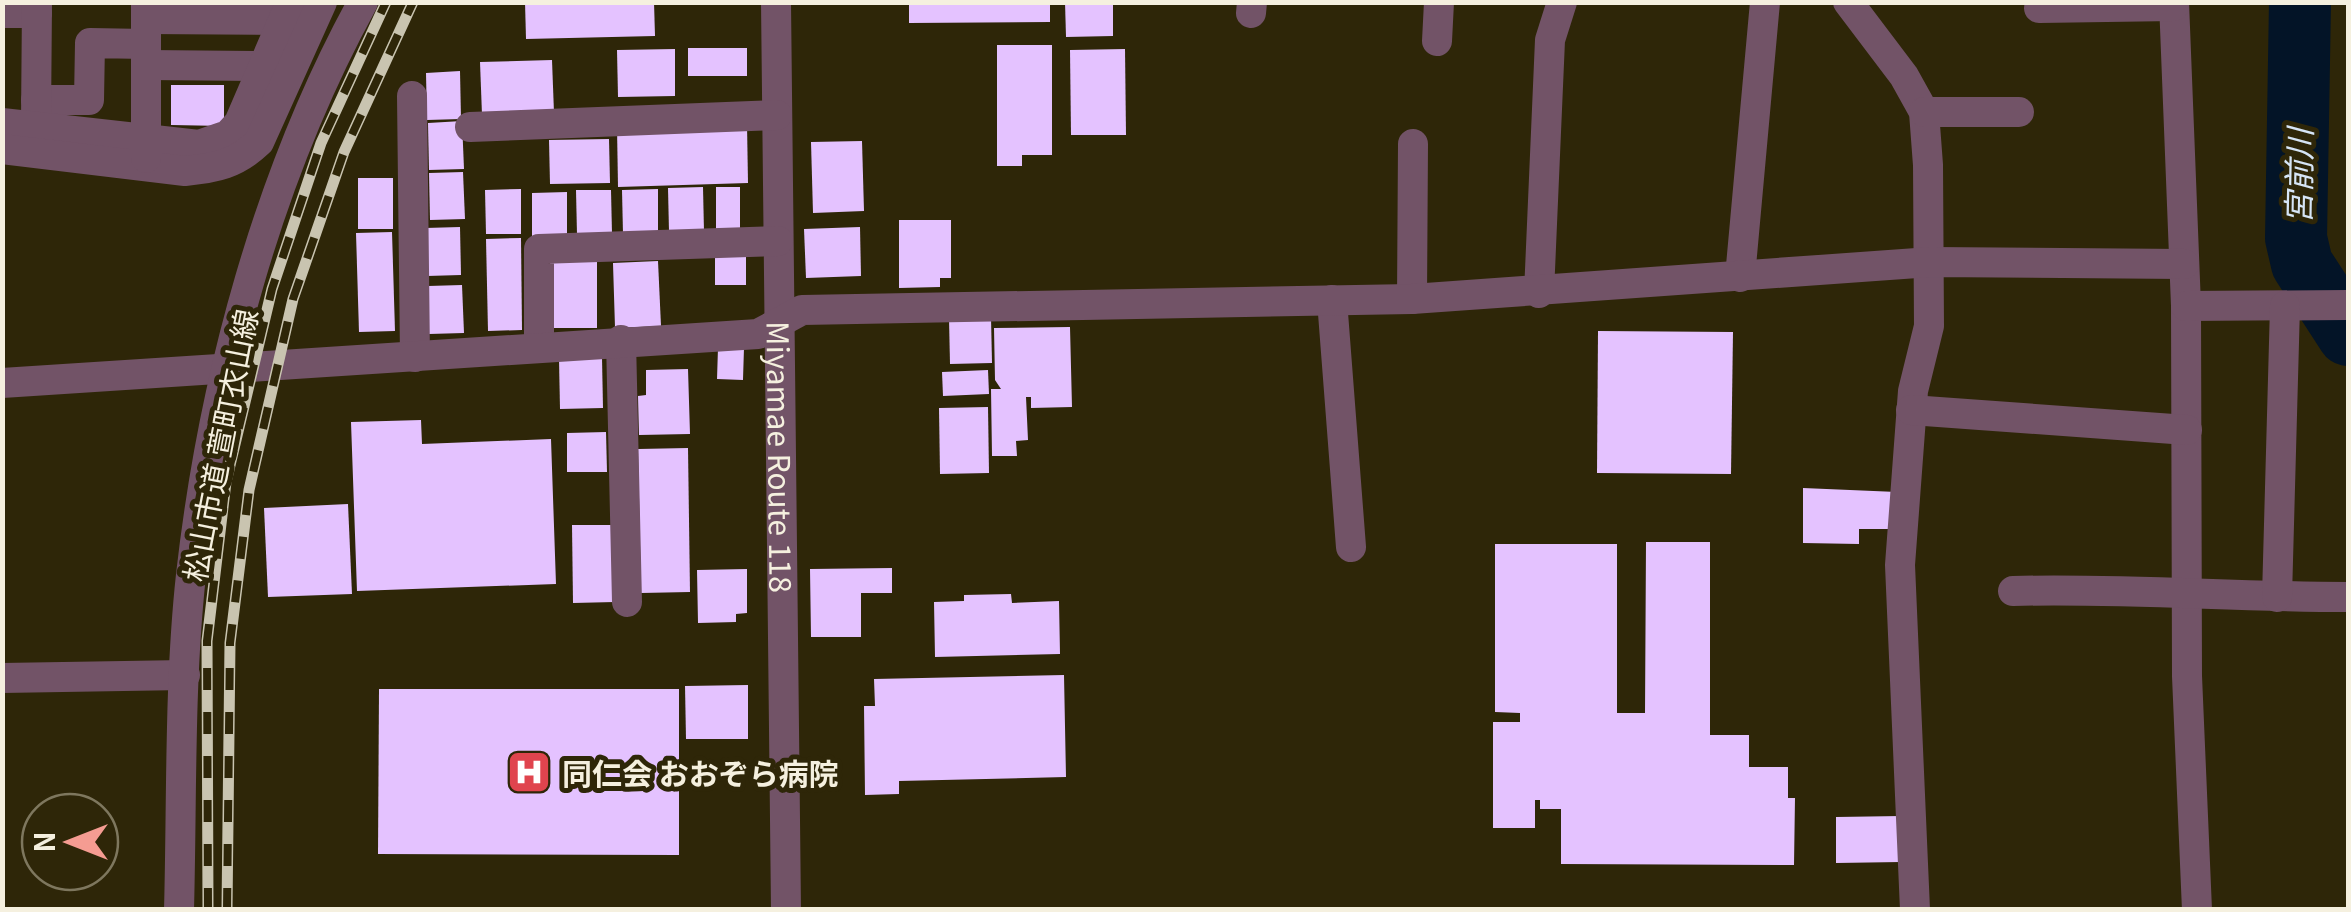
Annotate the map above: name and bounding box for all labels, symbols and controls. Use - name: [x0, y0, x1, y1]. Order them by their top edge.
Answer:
- water label: 宮前川: [2273, 125, 2321, 224]
- street label: 松山市道 萱町衣山線: [171, 305, 267, 585]
- street label: Miyamae Route 118: [758, 321, 805, 593]
- hospital icon: 同仁会 おおぞら病院: [506, 749, 552, 795]
- place label: 同仁会 おおぞら病院: [562, 750, 839, 794]
- north arrow: [20, 792, 120, 892]
- text: N: [23, 832, 63, 852]

